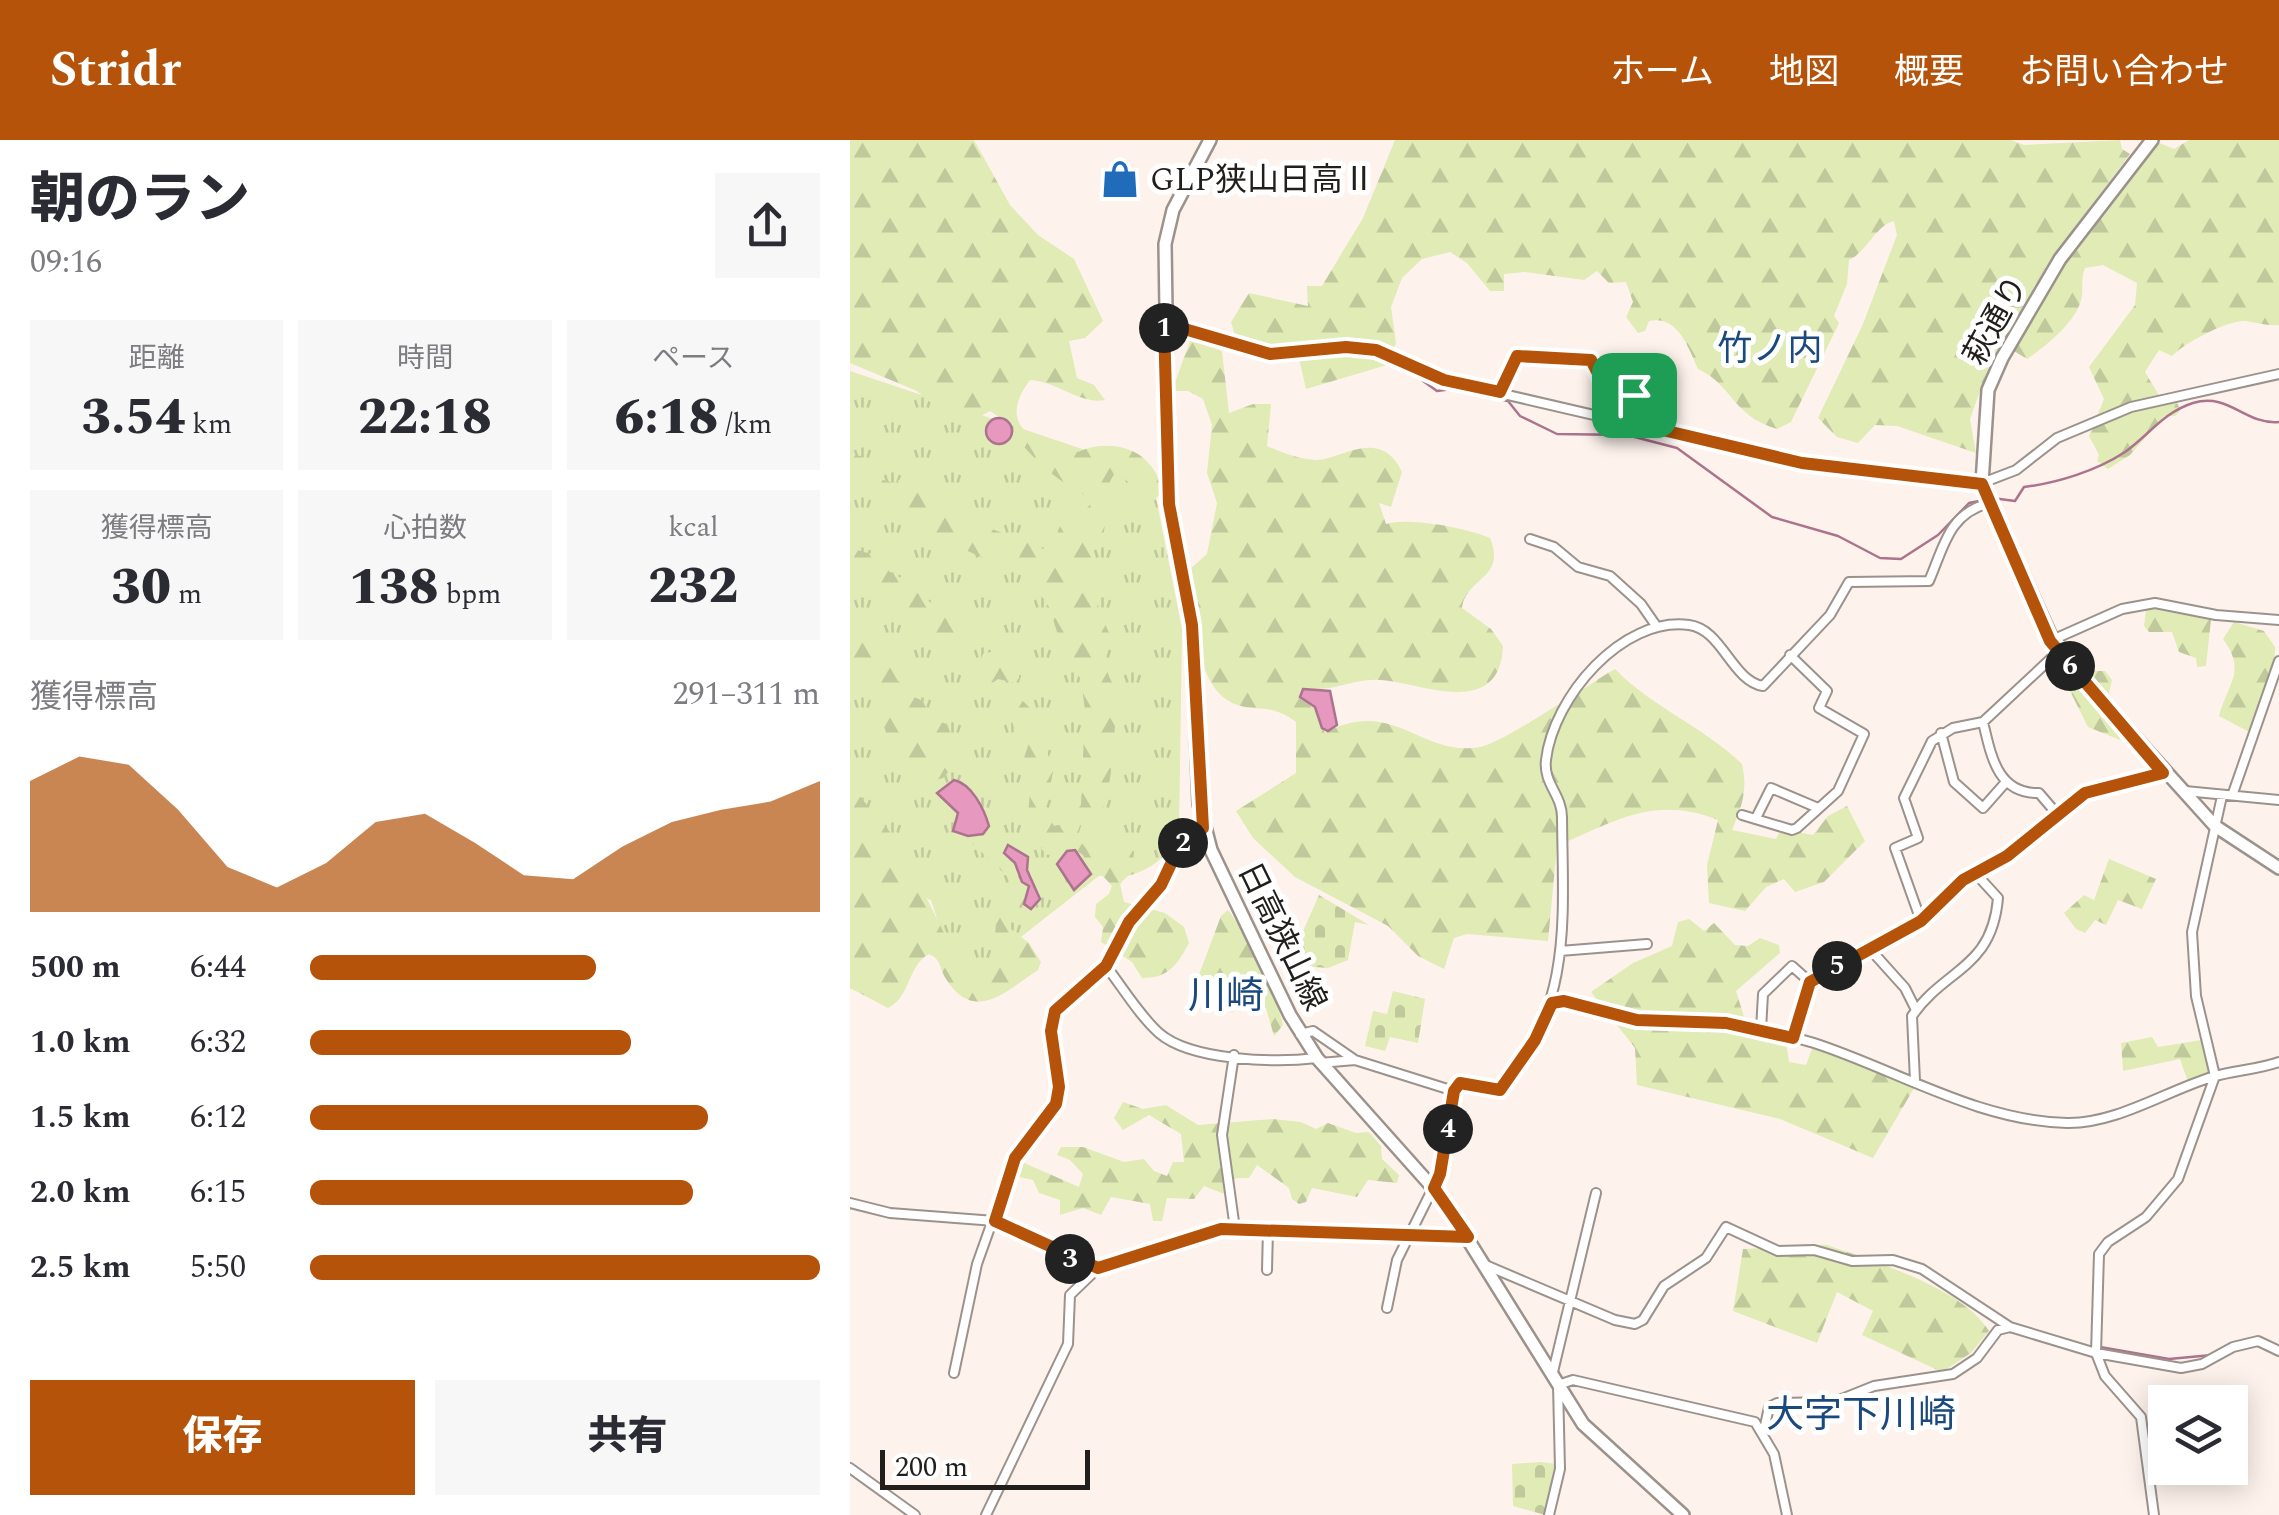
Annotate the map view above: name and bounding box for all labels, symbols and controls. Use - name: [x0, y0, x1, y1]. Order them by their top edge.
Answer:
- text: Stridr: [50, 34, 181, 107]
- text: ホーム: [1610, 46, 1714, 99]
- text: 地図: [1769, 46, 1839, 99]
- text: 概要: [1894, 46, 1964, 99]
- text: お問い合わせ: [2019, 46, 2229, 99]
- place label: GLP狭山日高Ⅱ: [1150, 156, 1375, 205]
- shop icon: GLP狭山日高Ⅱ: [1099, 158, 1141, 200]
- text: 朝のラン: [30, 159, 250, 242]
- button: share: [715, 173, 820, 278]
- text: 09:16: [30, 238, 102, 287]
- street label: 萩通り: [1952, 267, 2041, 375]
- pin: 1: [1139, 303, 1189, 353]
- text: 1: [1156, 306, 1172, 349]
- district label: 竹ノ内: [1717, 323, 1823, 376]
- text: 距離: [129, 337, 185, 380]
- text: 時間: [397, 337, 453, 380]
- text: ペース: [652, 337, 735, 380]
- pin: [1592, 353, 1677, 438]
- icon: arrive: [1607, 368, 1662, 423]
- text: 3.54: [81, 380, 185, 456]
- text: 22:18: [358, 380, 492, 456]
- text: 6:18: [614, 380, 718, 456]
- text: km: [185, 403, 232, 446]
- text: /km: [718, 403, 772, 446]
- text: kcal: [668, 506, 718, 549]
- text: 獲得標高: [101, 507, 213, 550]
- text: 心拍数: [383, 507, 467, 550]
- text: 232: [648, 549, 738, 625]
- text: 30: [111, 550, 171, 626]
- text: 138: [349, 550, 439, 626]
- text: m: [171, 573, 202, 616]
- text: bpm: [439, 573, 501, 616]
- pin: 6: [2045, 641, 2095, 691]
- text: 6: [2062, 644, 2078, 687]
- text: 291–311 m: [672, 670, 820, 719]
- text: 獲得標高: [30, 673, 158, 722]
- pin: 2: [1158, 818, 1208, 868]
- text: 2: [1175, 821, 1191, 864]
- street label: 日高狭山線: [1225, 854, 1339, 1019]
- pin: 5: [1812, 941, 1862, 991]
- text: 500 m: [30, 943, 121, 992]
- text: 6:44: [190, 943, 246, 992]
- text: 5: [1829, 944, 1845, 987]
- district label: 川崎: [1188, 968, 1264, 1026]
- text: 1.0 km: [30, 1018, 131, 1067]
- text: 6:32: [190, 1018, 246, 1067]
- text: 1.5 km: [30, 1093, 131, 1142]
- text: 6:12: [190, 1093, 246, 1142]
- pin: 4: [1423, 1104, 1473, 1154]
- text: 4: [1440, 1107, 1456, 1150]
- text: 2.0 km: [30, 1168, 131, 1217]
- text: 6:15: [190, 1168, 246, 1217]
- pin: 3: [1045, 1234, 1095, 1284]
- text: 3: [1062, 1237, 1078, 1280]
- text: 2.5 km: [30, 1243, 131, 1292]
- text: 5:50: [190, 1243, 246, 1292]
- button: 保存: [30, 1380, 415, 1495]
- button: 共有: [435, 1380, 820, 1495]
- map controls: [2148, 1385, 2248, 1485]
- button: layers: [2148, 1385, 2248, 1485]
- district label: 大字下川崎: [1766, 1387, 1956, 1445]
- scale bar: [880, 1445, 1090, 1490]
- text: 200 m: [895, 1446, 968, 1489]

